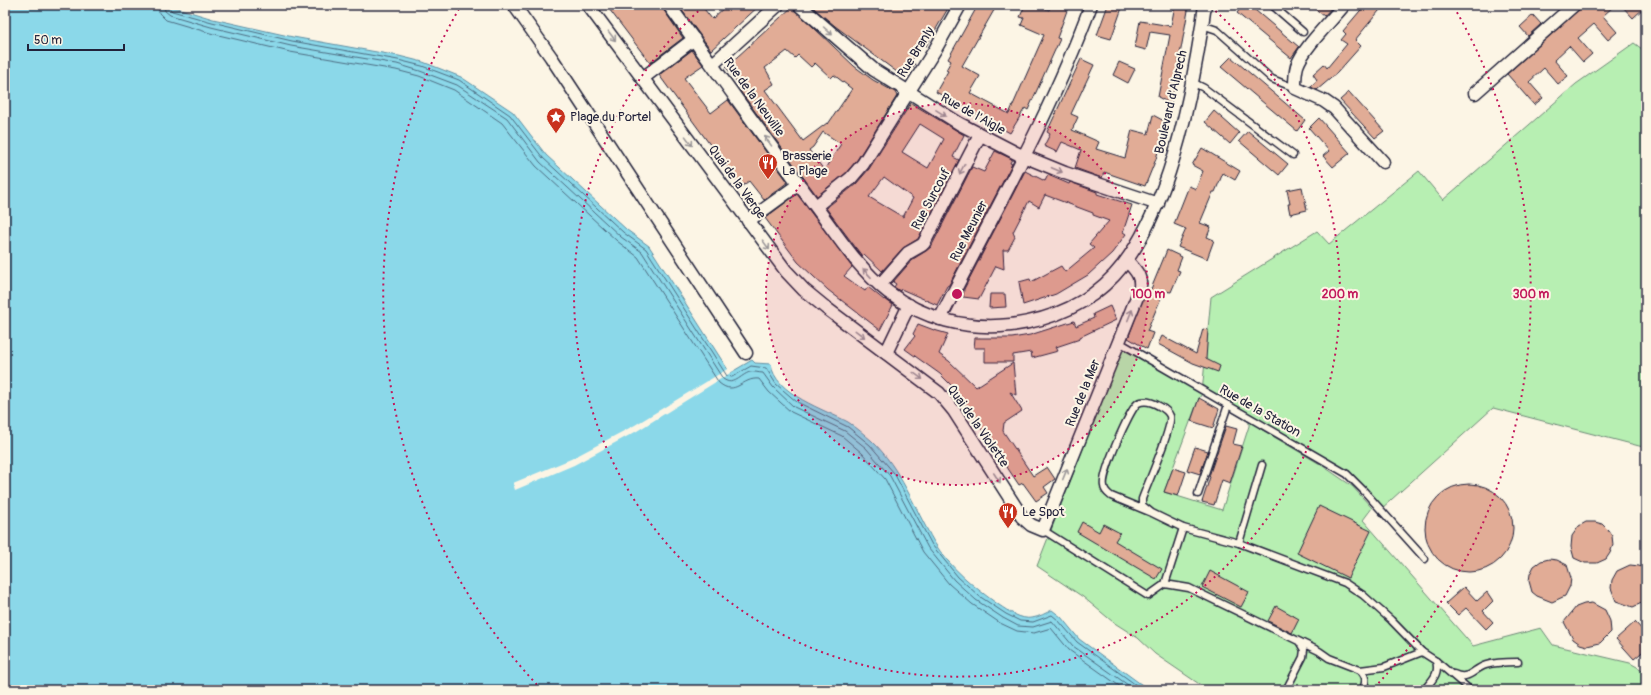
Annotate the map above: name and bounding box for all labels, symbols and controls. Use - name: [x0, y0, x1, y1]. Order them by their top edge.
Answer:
- street label: Rue Branly: [894, 23, 938, 80]
- scale bar: [28, 26, 124, 52]
- one-way arrow: [823, 26, 833, 35]
- one-way arrow: [608, 31, 616, 42]
- text: 50 m: [34, 33, 62, 48]
- street label: Boulevard d'Alprech: [1151, 49, 1191, 155]
- street label: Rue de la Neuville: [720, 54, 788, 140]
- street label: Rue de l'Aigle: [938, 90, 1009, 139]
- place icon: Plage du Portel: [545, 106, 567, 134]
- place label: Plage du Portel: [570, 109, 651, 125]
- one-way arrow: [935, 109, 947, 117]
- one-way arrow: [685, 135, 693, 146]
- one-way arrow: [764, 135, 772, 146]
- street label: Quai de la Vierge: [705, 142, 770, 223]
- place label: Brasserie La Plage: [782, 148, 832, 179]
- restaurant icon: Brasserie La Plage: [757, 152, 779, 180]
- one-way arrow: [958, 163, 965, 175]
- street label: Rue Surcouf: [908, 165, 954, 233]
- one-way arrow: [1051, 167, 1063, 174]
- street label: Rue Meunier: [947, 198, 991, 264]
- one-way arrow: [762, 240, 770, 251]
- one-way arrow: [863, 268, 872, 278]
- centre of rings: [950, 287, 964, 301]
- text: 100 m: [1131, 287, 1166, 302]
- text: 200 m: [1322, 287, 1359, 302]
- text: 300 m: [1513, 287, 1550, 302]
- one-way arrow: [1126, 310, 1134, 322]
- one-way arrow: [855, 330, 866, 338]
- street label: Rue de la Mer: [1062, 357, 1104, 429]
- one-way arrow: [912, 372, 923, 380]
- street label: Rue de la Station: [1216, 381, 1304, 441]
- street label: Quai de la Violette: [944, 382, 1013, 471]
- one-way arrow: [1062, 469, 1069, 481]
- one-way arrow: [993, 472, 1001, 484]
- restaurant icon: Le Spot: [997, 501, 1019, 529]
- place label: Le Spot: [1022, 504, 1065, 520]

